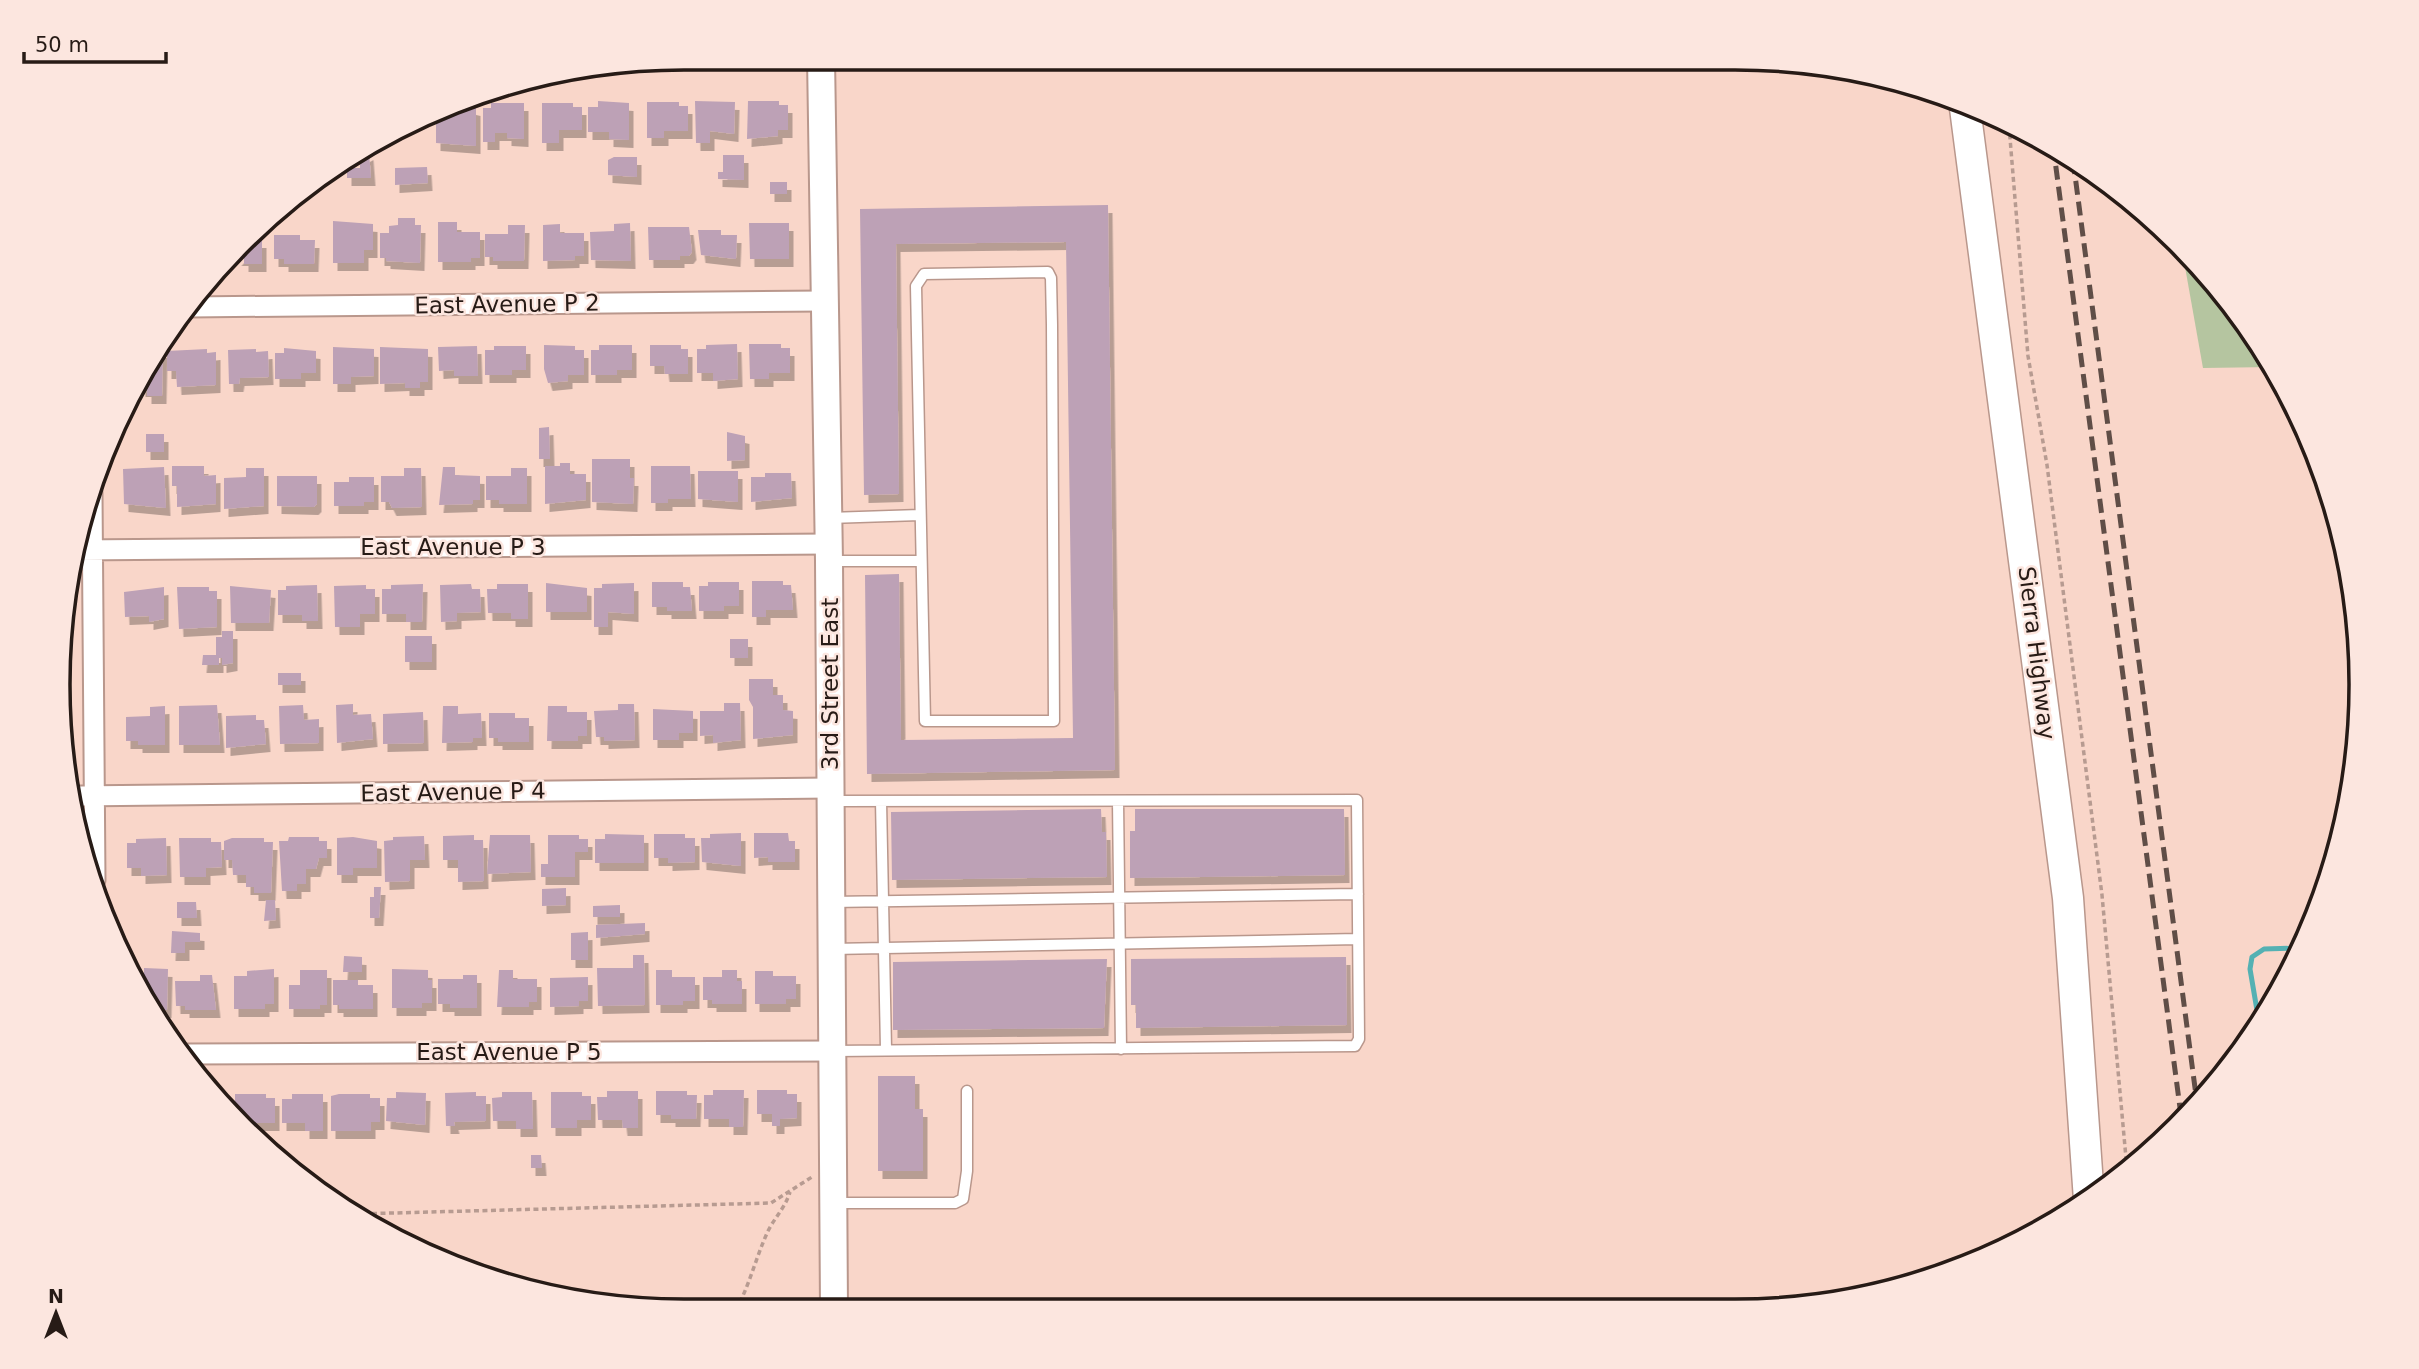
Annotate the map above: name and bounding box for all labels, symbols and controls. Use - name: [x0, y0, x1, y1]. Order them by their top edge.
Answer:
- scale bar: [24, 21, 166, 65]
- text: 50 m: [35, 33, 89, 57]
- street label: East Avenue P 2: [414, 289, 600, 319]
- street label: East Avenue P 3: [360, 534, 546, 560]
- street label: Sierra Highway: [2013, 565, 2061, 741]
- street label: 3rd Street East: [817, 598, 843, 770]
- street label: East Avenue P 4: [360, 777, 546, 807]
- street label: East Avenue P 5: [416, 1039, 602, 1065]
- north arrow: [21, 1278, 91, 1348]
- text: N: [48, 1285, 64, 1307]

